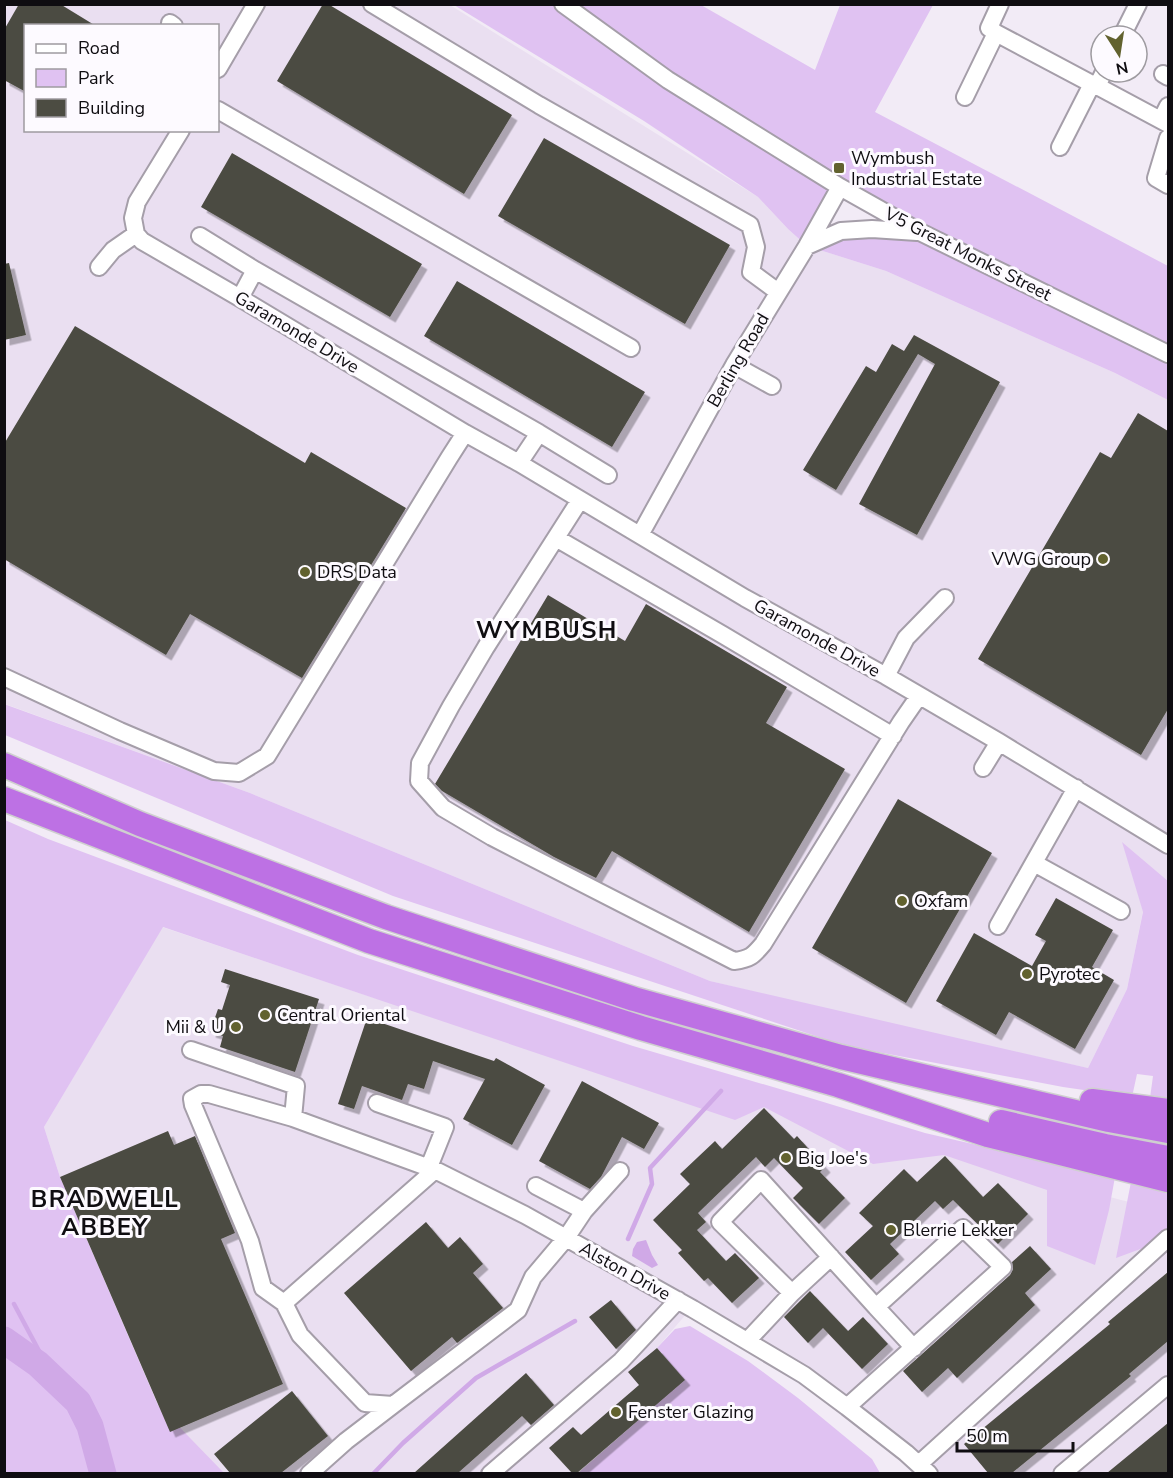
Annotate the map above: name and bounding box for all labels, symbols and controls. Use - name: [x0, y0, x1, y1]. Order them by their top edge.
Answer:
- legend: [24, 24, 219, 132]
- north arrow: [1089, 24, 1149, 84]
- text: Road: [78, 36, 120, 60]
- text: N: [1114, 56, 1130, 80]
- text: Park: [78, 66, 115, 90]
- text: Building: [78, 96, 145, 120]
- place label: Wymbush Industrial Estate: [851, 146, 982, 191]
- marker: Wymbush Industrial Estate: [832, 161, 846, 175]
- street label: V5 Great Monks Street: [880, 201, 1056, 307]
- street label: Garamonde Drive: [230, 285, 364, 379]
- street label: Berling Road: [701, 309, 775, 411]
- place label: VWG Group: [990, 547, 1091, 571]
- marker: VWG Group: [1096, 552, 1110, 566]
- place label: DRS Data: [317, 560, 397, 584]
- marker: DRS Data: [298, 565, 312, 579]
- street label: Garamonde Drive: [749, 593, 885, 683]
- district label: WYMBUSH: [476, 614, 618, 646]
- place label: Oxfam: [914, 889, 968, 913]
- marker: Oxfam: [895, 894, 909, 908]
- place label: Pyrotec: [1039, 962, 1100, 986]
- marker: Pyrotec: [1020, 967, 1034, 981]
- place label: Central Oriental: [277, 1003, 406, 1027]
- marker: Central Oriental: [258, 1008, 272, 1022]
- place label: Mii & U: [165, 1015, 224, 1039]
- marker: Mii & U: [229, 1020, 243, 1034]
- place label: Big Joe's: [798, 1146, 868, 1170]
- marker: Big Joe's: [779, 1151, 793, 1165]
- district label: BRADWELL ABBEY: [31, 1183, 179, 1243]
- place label: Blerrie Lekker: [903, 1218, 1015, 1242]
- marker: Blerrie Lekker: [884, 1223, 898, 1237]
- street label: Alston Drive: [575, 1236, 675, 1306]
- place label: Fenster Glazing: [628, 1400, 754, 1424]
- marker: Fenster Glazing: [609, 1405, 623, 1419]
- scale bar: [957, 1415, 1072, 1453]
- text: 50 m: [966, 1424, 1008, 1448]

